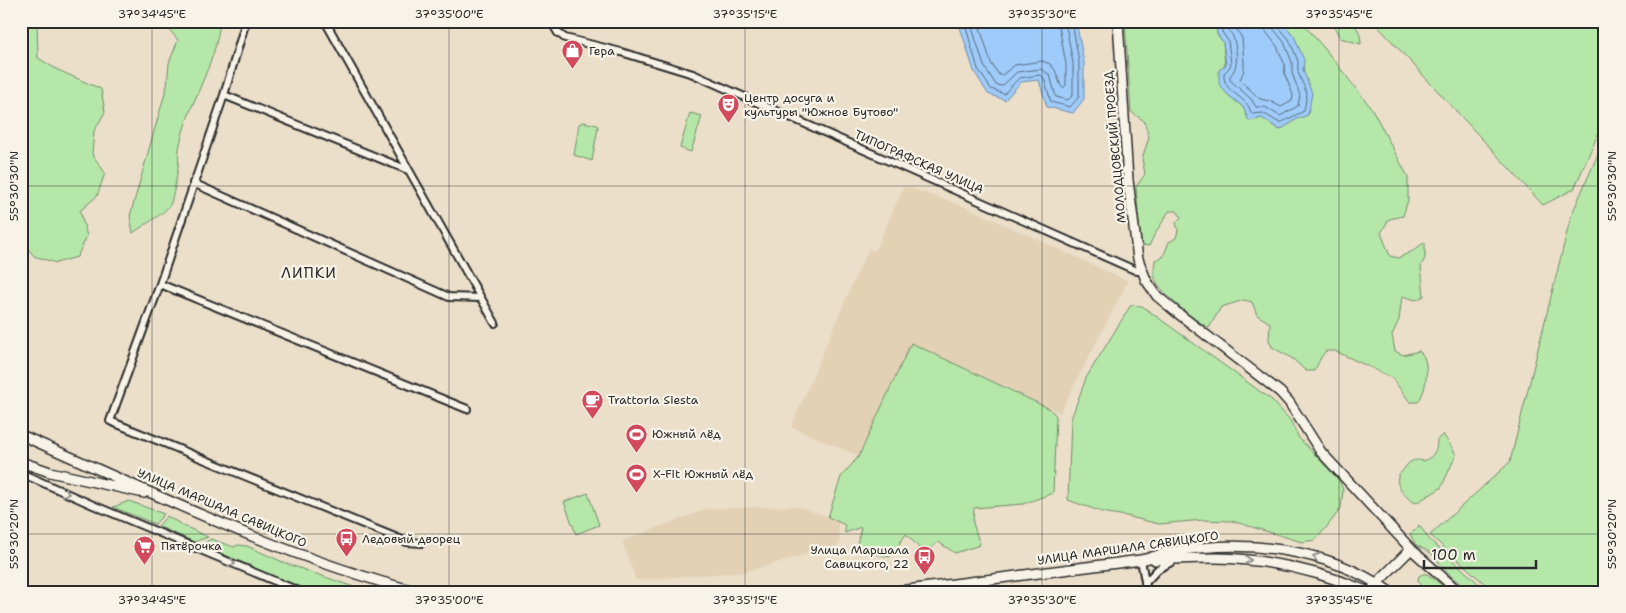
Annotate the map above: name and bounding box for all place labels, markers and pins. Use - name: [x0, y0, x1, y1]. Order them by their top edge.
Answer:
- shop icon: Гера: [561, 39, 585, 70]
- place label: Гера: [589, 43, 615, 59]
- place label: Центр досуга и культуры "Южное Бутово": [744, 90, 898, 120]
- theatre icon: Центр досуга и культуры "Южное Бутово": [716, 93, 740, 124]
- cafe icon: Trattoria Siesta: [580, 388, 604, 419]
- place label: Trattoria Siesta: [608, 392, 699, 408]
- sports icon: Южный лёд: [624, 422, 648, 453]
- place label: Южный лёд: [652, 426, 721, 442]
- sports icon: X-Fit Южный лёд: [625, 462, 649, 493]
- place label: X-Fit Южный лёд: [653, 466, 753, 482]
- bus stop icon: Ледовый дворец: [334, 527, 358, 558]
- place label: Ледовый дворец: [362, 531, 461, 547]
- supermarket icon: Пятёрочка: [133, 534, 157, 565]
- place label: Пятёрочка: [161, 538, 222, 554]
- place label: Улица Маршала Савицкого, 22: [810, 542, 910, 572]
- bus stop icon: Улица Маршала Савицкого, 22: [913, 545, 937, 576]

